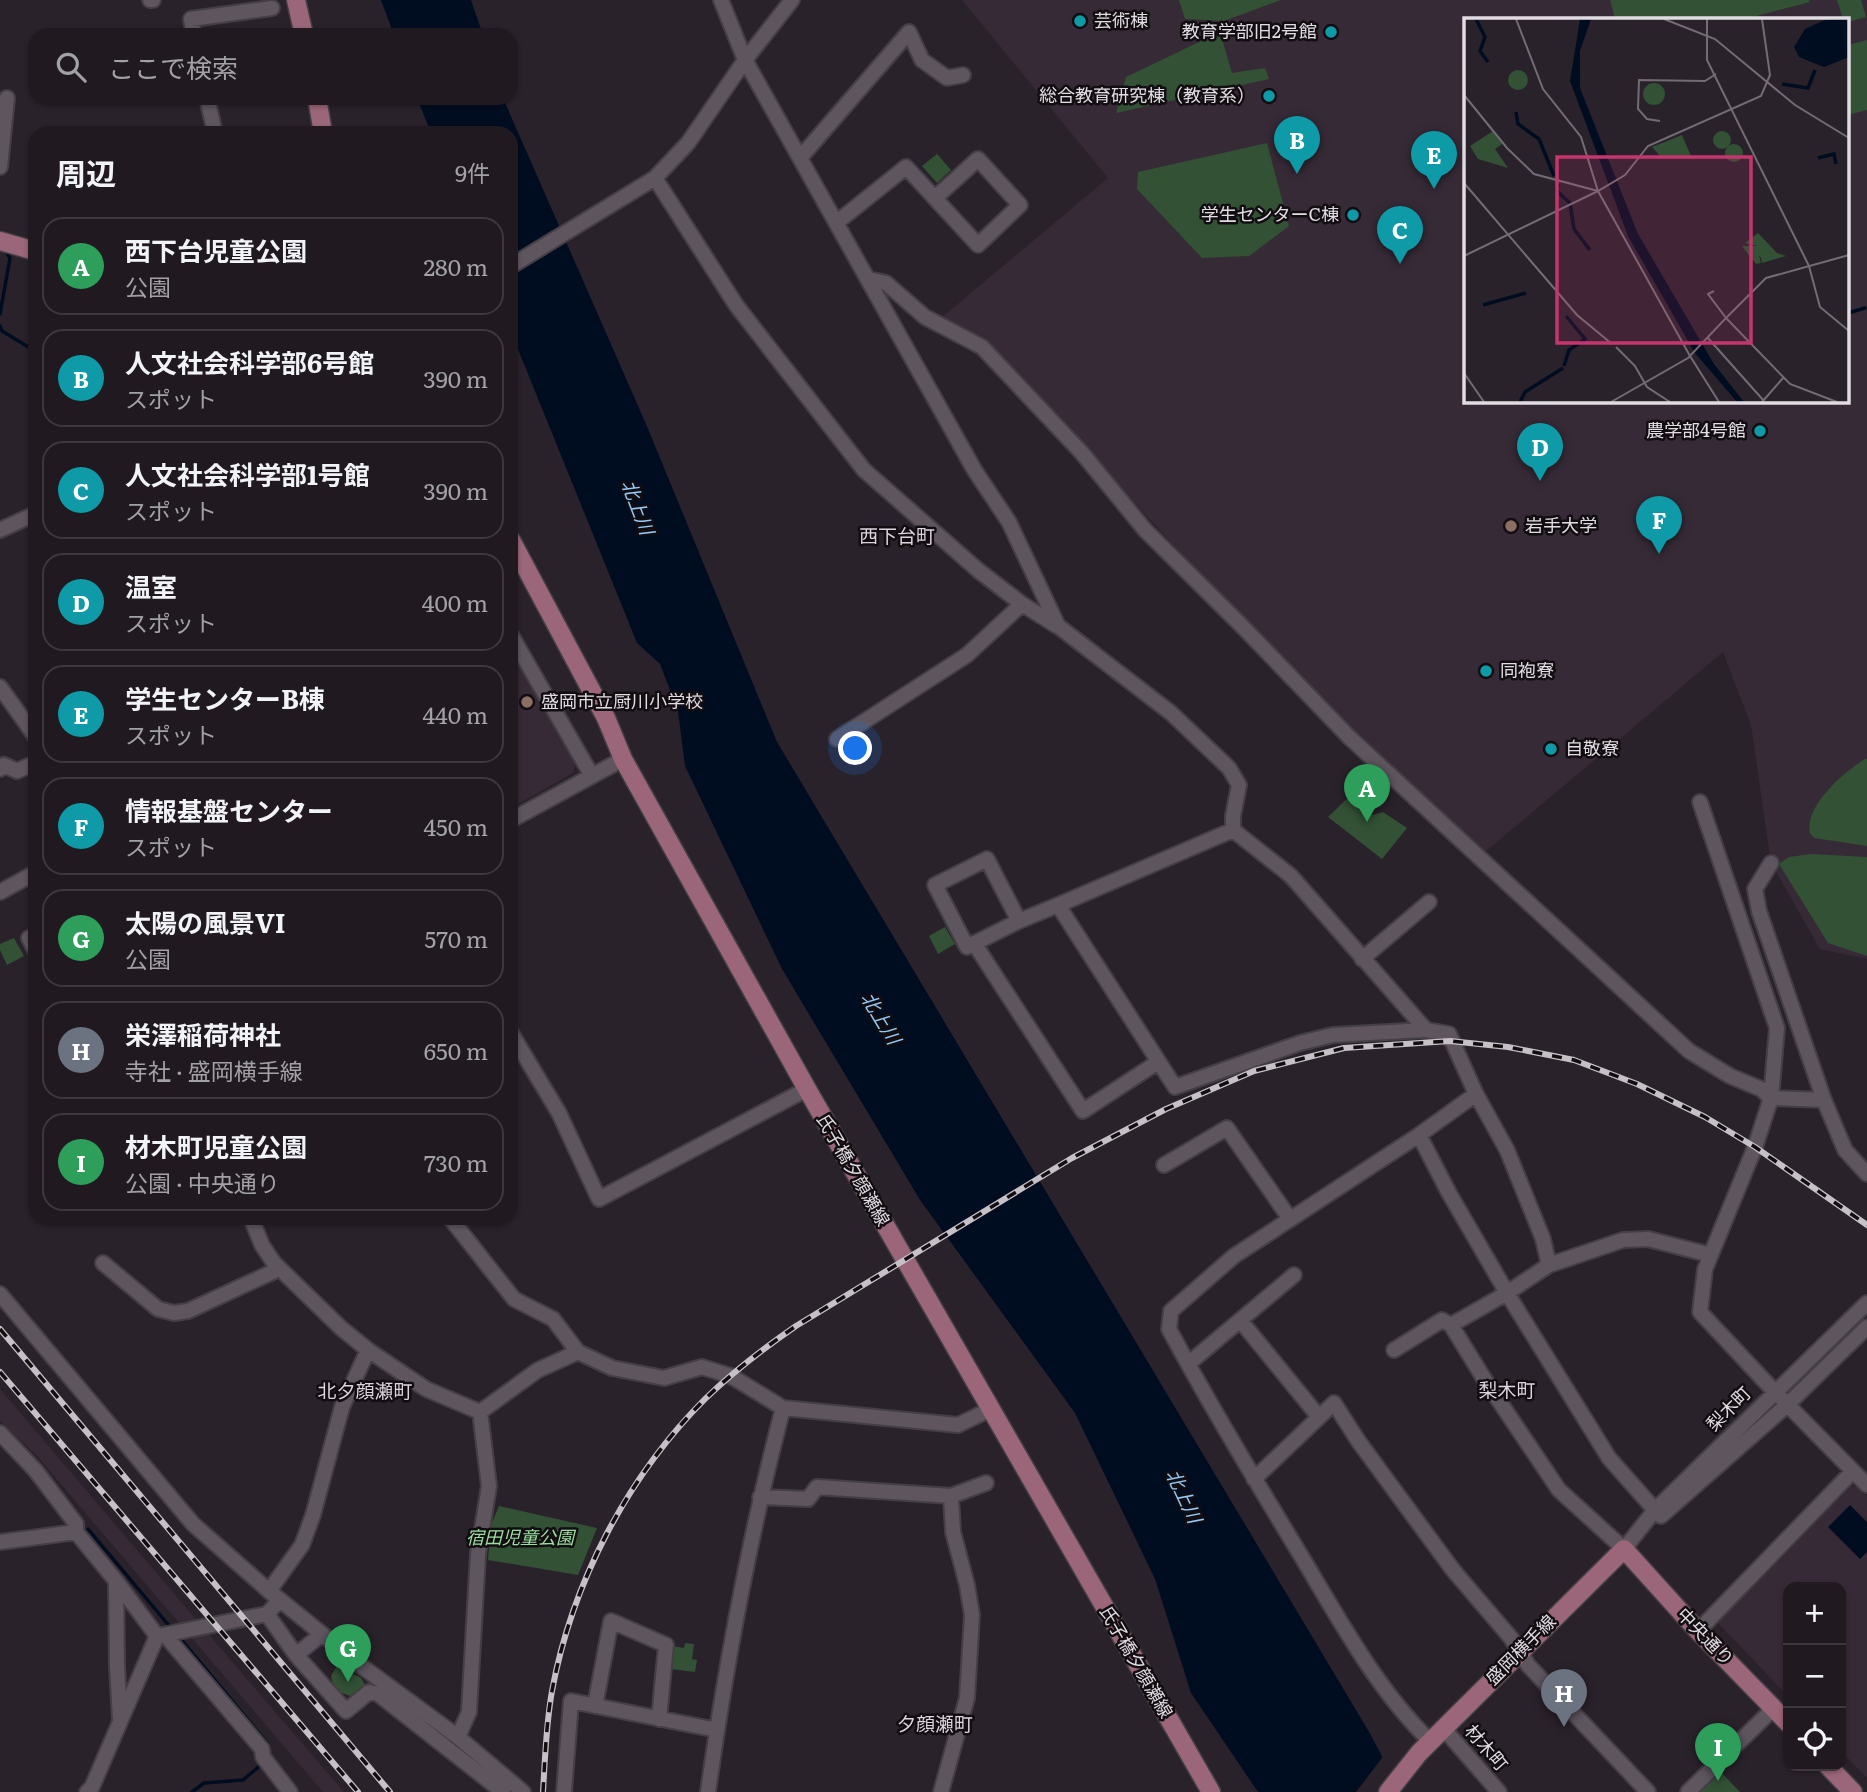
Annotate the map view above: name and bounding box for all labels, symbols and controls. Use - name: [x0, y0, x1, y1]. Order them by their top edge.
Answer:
- place label: 芸術棟: [1094, 6, 1148, 33]
- marker: 芸術棟: [1072, 13, 1088, 29]
- place label: 教育学部旧2号館: [1182, 17, 1317, 44]
- inset map: [1464, 18, 1850, 402]
- marker: 教育学部旧2号館: [1323, 24, 1339, 40]
- search box: [28, 28, 518, 105]
- text: ここで検索: [108, 47, 238, 86]
- icon: search: [52, 48, 90, 86]
- place label: 総合教育研究棟（教育系）: [1039, 81, 1255, 108]
- marker: 総合教育研究棟（教育系）: [1261, 88, 1277, 104]
- pin: B: [1274, 116, 1320, 174]
- pin: E: [1411, 131, 1457, 189]
- text: 周辺: [56, 150, 116, 194]
- text: 9件: [455, 155, 490, 189]
- place label: 学生センターC棟: [1200, 200, 1339, 227]
- pin: C: [1377, 206, 1423, 264]
- marker: 学生センターC棟: [1345, 207, 1361, 223]
- text: 西下台児童公園: [125, 230, 307, 269]
- text: A: [72, 249, 90, 283]
- text: 280 m: [423, 249, 488, 283]
- text: 公園: [125, 269, 171, 303]
- text: 人文社会科学部6号館: [125, 342, 374, 381]
- text: B: [73, 361, 89, 395]
- text: 390 m: [423, 361, 488, 395]
- text: スポット: [125, 381, 217, 415]
- place label: 農学部4号館: [1646, 416, 1746, 443]
- pin: D: [1517, 423, 1563, 481]
- marker: 農学部4号館: [1752, 423, 1768, 439]
- text: 人文社会科学部1号館: [125, 454, 370, 493]
- text: C: [73, 473, 89, 507]
- text: 390 m: [423, 473, 488, 507]
- water label: 北上川: [616, 475, 663, 540]
- text: スポット: [125, 493, 217, 527]
- pin: F: [1636, 496, 1682, 554]
- place label: 岩手大学: [1525, 511, 1597, 538]
- marker: 岩手大学: [1503, 518, 1519, 534]
- district label: 西下台町: [859, 521, 935, 549]
- text: 温室: [125, 566, 177, 605]
- text: D: [72, 585, 90, 619]
- text: 400 m: [422, 585, 488, 619]
- text: スポット: [125, 605, 217, 639]
- place label: 同袍寮: [1500, 656, 1554, 683]
- marker: 同袍寮: [1478, 663, 1494, 679]
- text: 学生センターB棟: [125, 678, 325, 717]
- place label: 盛岡市立厨川小学校: [541, 687, 703, 714]
- marker: 盛岡市立厨川小学校: [519, 694, 535, 710]
- text: E: [73, 697, 89, 731]
- text: 440 m: [422, 697, 488, 731]
- text: スポット: [125, 717, 217, 751]
- your location: [838, 731, 872, 765]
- place label: 自敬寮: [1565, 734, 1619, 761]
- marker: 自敬寮: [1543, 741, 1559, 757]
- pin: A: [1344, 764, 1390, 822]
- text: 情報基盤センター: [125, 790, 333, 829]
- text: F: [74, 809, 88, 843]
- text: 450 m: [423, 809, 488, 843]
- text: スポット: [125, 829, 217, 863]
- text: 太陽の風景VI: [125, 902, 286, 941]
- text: G: [72, 921, 90, 955]
- text: 570 m: [425, 921, 488, 955]
- text: 公園: [125, 941, 171, 975]
- water label: 北上川: [855, 986, 910, 1051]
- text: 栄澤稲荷神社: [125, 1014, 281, 1053]
- text: H: [71, 1033, 91, 1067]
- text: 650 m: [424, 1033, 488, 1067]
- text: 寺社 · 盛岡横手線: [125, 1053, 303, 1087]
- street label: 氏子橋夕顔瀬線: [811, 1108, 897, 1231]
- text: 材木町児童公園: [125, 1126, 307, 1165]
- text: I: [76, 1145, 86, 1179]
- text: 730 m: [424, 1145, 488, 1179]
- text: 公園 · 中央通り: [125, 1165, 280, 1199]
- district label: 梨木町: [1478, 1375, 1536, 1403]
- district label: 北夕顔瀬町: [317, 1376, 413, 1404]
- street label: 梨木町: [1699, 1379, 1757, 1437]
- water label: 北上川: [1160, 1464, 1210, 1529]
- park label: 宿田児童公園: [466, 1523, 577, 1550]
- map controls: [1783, 1582, 1846, 1771]
- button: +: [1783, 1582, 1846, 1645]
- street label: 氏子橋夕顔瀬線: [1094, 1600, 1180, 1723]
- street label: 中央通り: [1671, 1601, 1741, 1671]
- street label: 盛岡横手線: [1479, 1608, 1561, 1690]
- pin: G: [325, 1624, 371, 1682]
- button: −: [1783, 1645, 1846, 1708]
- pin: H: [1541, 1669, 1587, 1727]
- button: locate: [1783, 1708, 1846, 1771]
- district label: 夕顔瀬町: [897, 1709, 973, 1737]
- street label: 材木町: [1459, 1718, 1515, 1776]
- pin: I: [1695, 1723, 1741, 1781]

